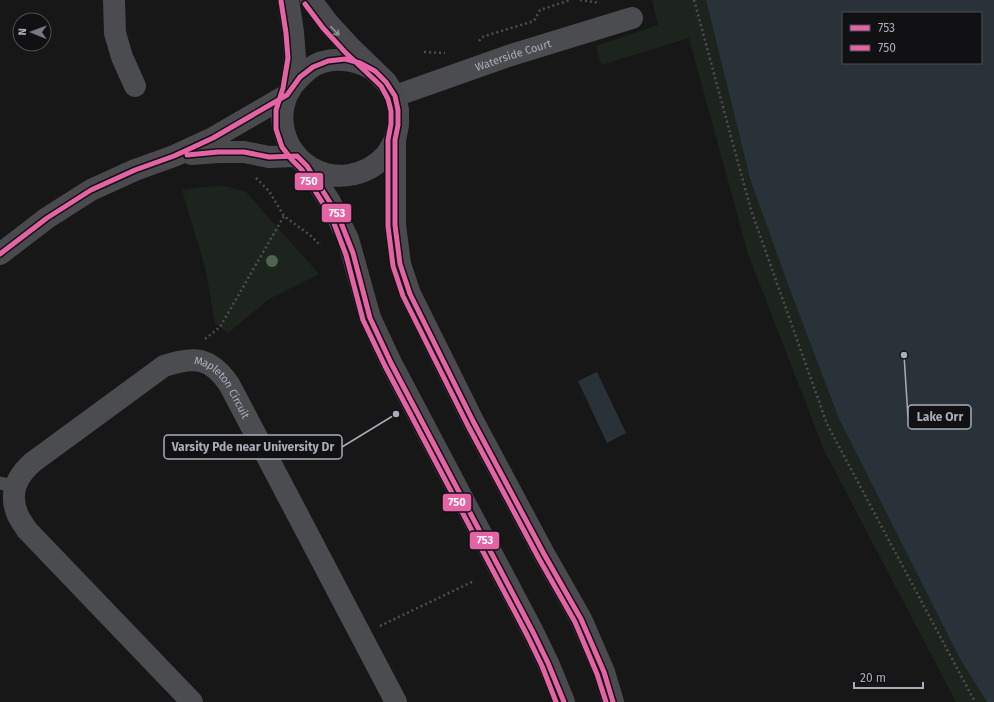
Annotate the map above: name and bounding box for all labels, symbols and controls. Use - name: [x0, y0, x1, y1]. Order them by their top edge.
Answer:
- north arrow: [12, 12, 52, 52]
- legend: [842, 12, 982, 64]
- text: 753: [878, 21, 895, 35]
- one-way arrow: [330, 25, 339, 35]
- text: N: [16, 28, 29, 36]
- street label: Waterside Court: [473, 37, 553, 74]
- text: 750: [878, 41, 896, 55]
- line badge: 750: [294, 172, 324, 191]
- text: 750: [300, 175, 318, 188]
- line badge: 753: [321, 203, 352, 223]
- text: 753: [329, 207, 346, 220]
- street label: Mapleton Circuit: [193, 354, 252, 421]
- callout: Lake Orr: [908, 405, 971, 429]
- text: Lake Orr: [917, 410, 963, 424]
- callout: Varsity Pde near University Dr: [164, 435, 342, 459]
- text: Varsity Pde near University Dr: [171, 440, 334, 454]
- line badge: 750: [442, 493, 472, 512]
- text: 750: [448, 496, 466, 509]
- line badge: 753: [469, 531, 500, 550]
- text: 753: [477, 534, 494, 547]
- scale bar: [854, 664, 923, 690]
- text: 20 m: [860, 671, 886, 685]

